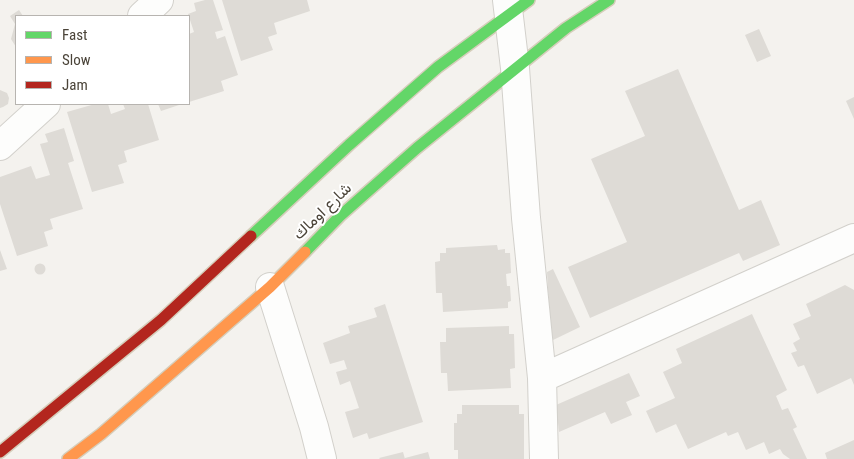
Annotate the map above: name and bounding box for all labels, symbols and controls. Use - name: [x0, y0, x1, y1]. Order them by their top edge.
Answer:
- legend: [15, 15, 190, 105]
- text: Fast: [62, 26, 87, 44]
- text: Slow: [62, 51, 91, 69]
- text: Jam: [62, 76, 88, 94]
- street label: شارع اوماك: [290, 180, 356, 244]

